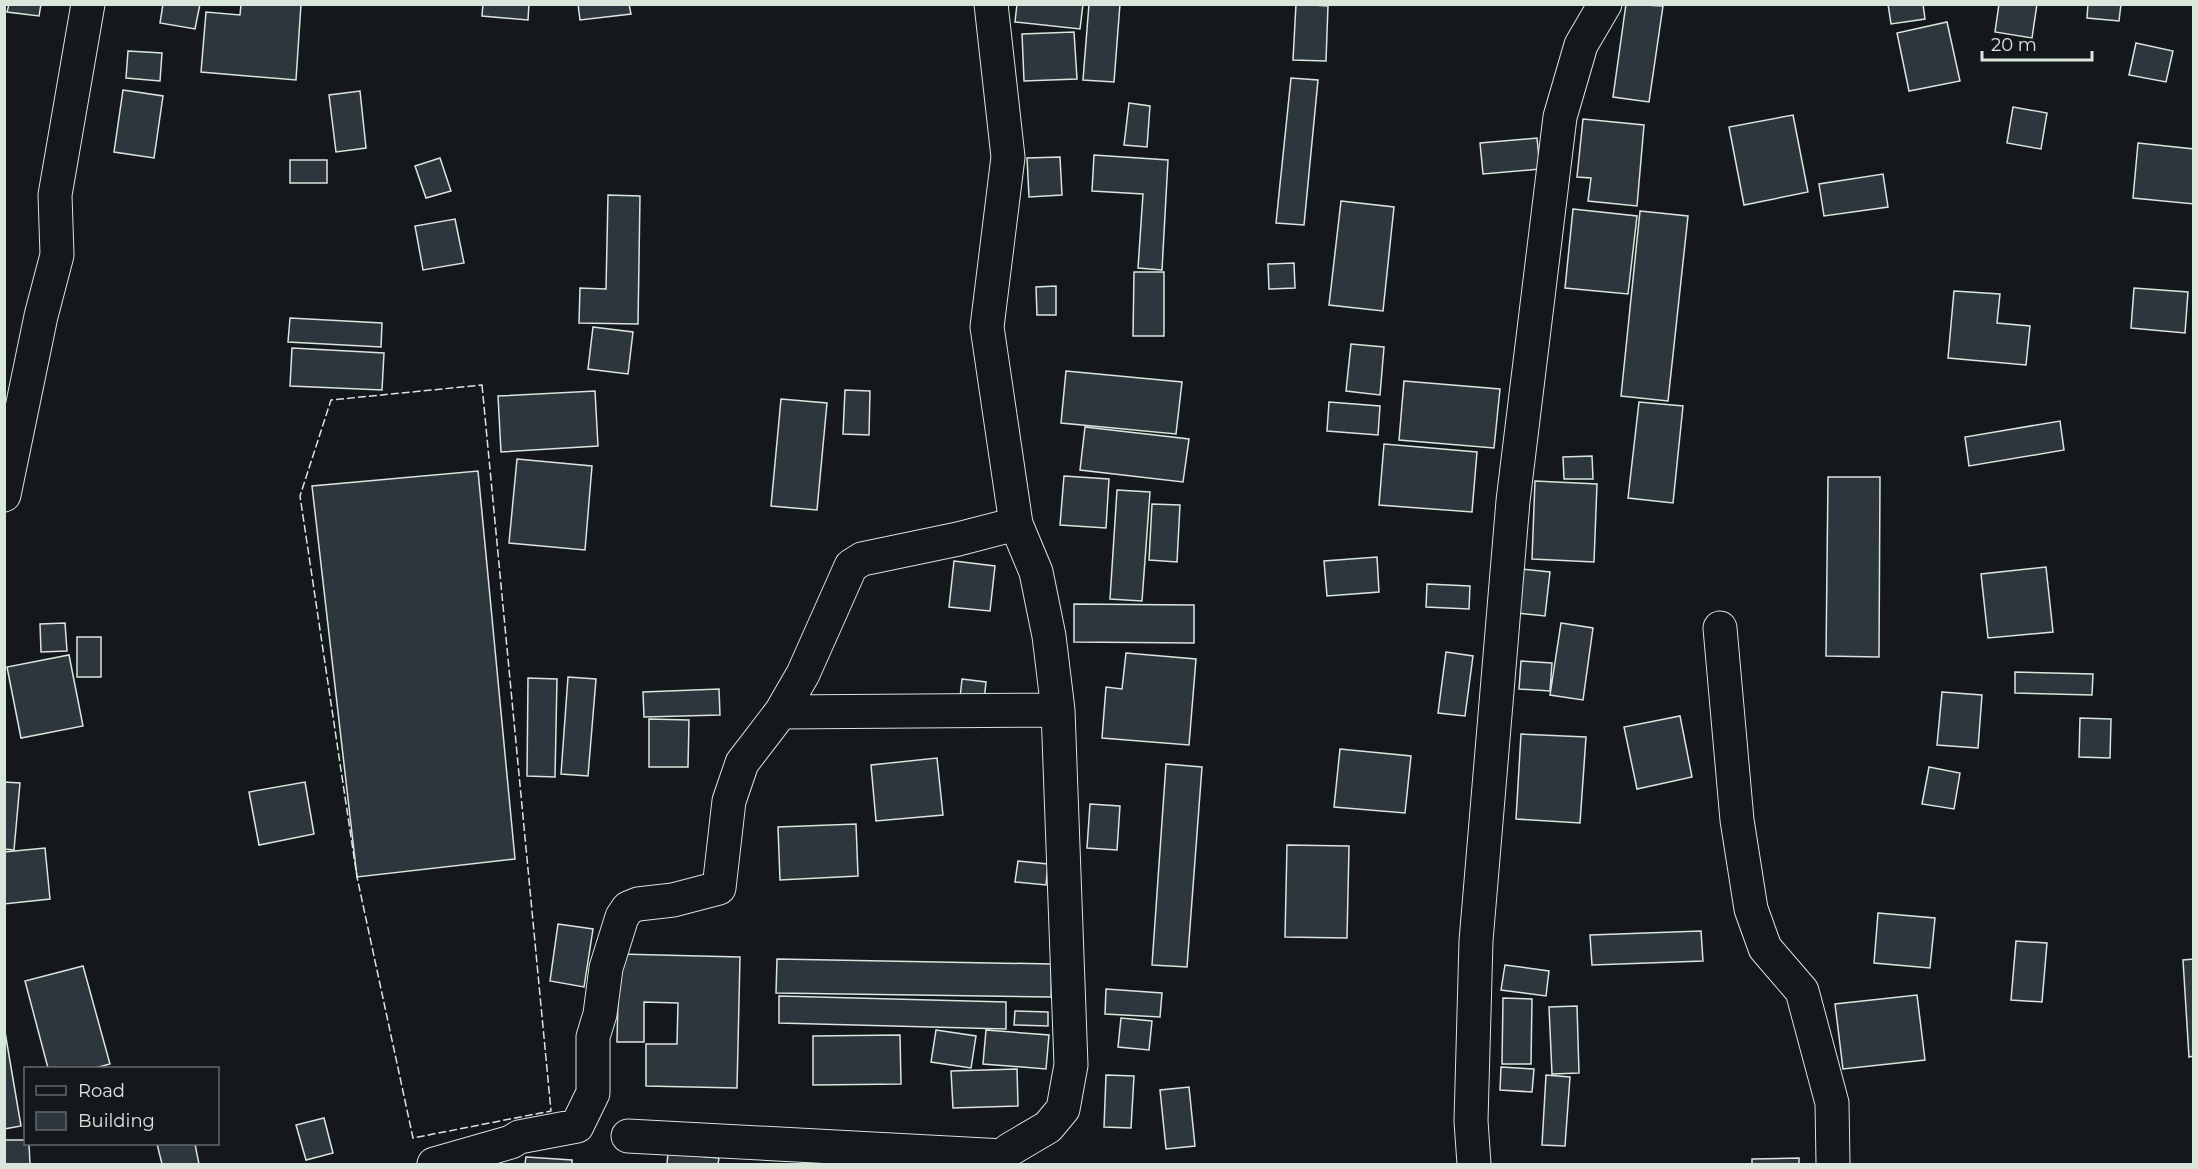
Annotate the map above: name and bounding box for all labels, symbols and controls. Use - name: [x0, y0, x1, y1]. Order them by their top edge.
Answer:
- scale bar: [1982, 24, 2092, 62]
- text: 20 m: [1991, 34, 2037, 56]
- legend: [24, 1067, 219, 1145]
- text: Road: [78, 1080, 125, 1102]
- text: Building: [78, 1110, 155, 1132]

